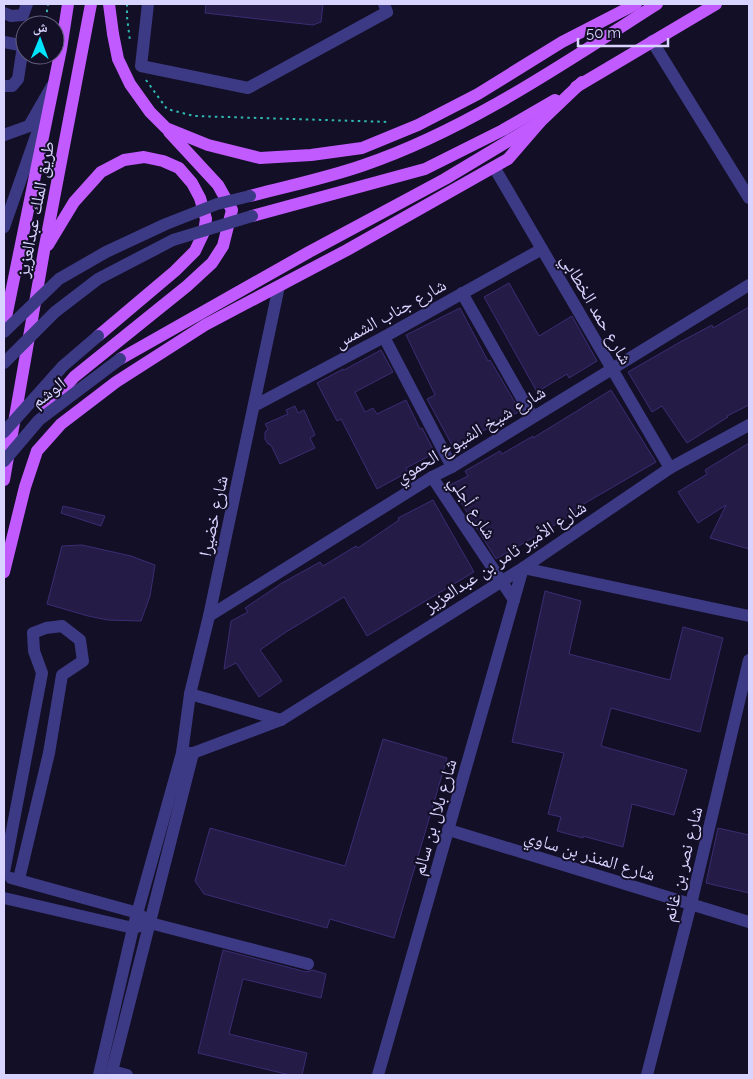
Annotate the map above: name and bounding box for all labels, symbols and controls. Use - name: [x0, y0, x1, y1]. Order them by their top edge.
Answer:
- north arrow: [15, 15, 65, 65]
- scale bar: [578, 15, 668, 47]
- text: ش: [33, 19, 48, 36]
- text: 50 m: [586, 24, 621, 42]
- street label: طريق الملك عبدالعزيز: [11, 139, 59, 280]
- street label: شارع حمد الخطابي: [553, 250, 637, 370]
- street label: شارع جناب الشمس: [331, 274, 450, 353]
- street label: الوشم: [27, 372, 71, 413]
- street label: شارع شيخ الشيوخ الحموي: [391, 381, 551, 491]
- street label: شارع أجلي: [441, 471, 501, 545]
- street label: شارع خضيرا: [194, 474, 233, 559]
- street label: شارع الأمير ثامر بن عبدالعزيز: [419, 496, 591, 618]
- street label: شارع بلال بن سالم: [407, 757, 463, 878]
- street label: شارع نصر بن غانم: [658, 804, 708, 924]
- street label: شارع المنذر بن ساوي: [521, 825, 658, 889]

